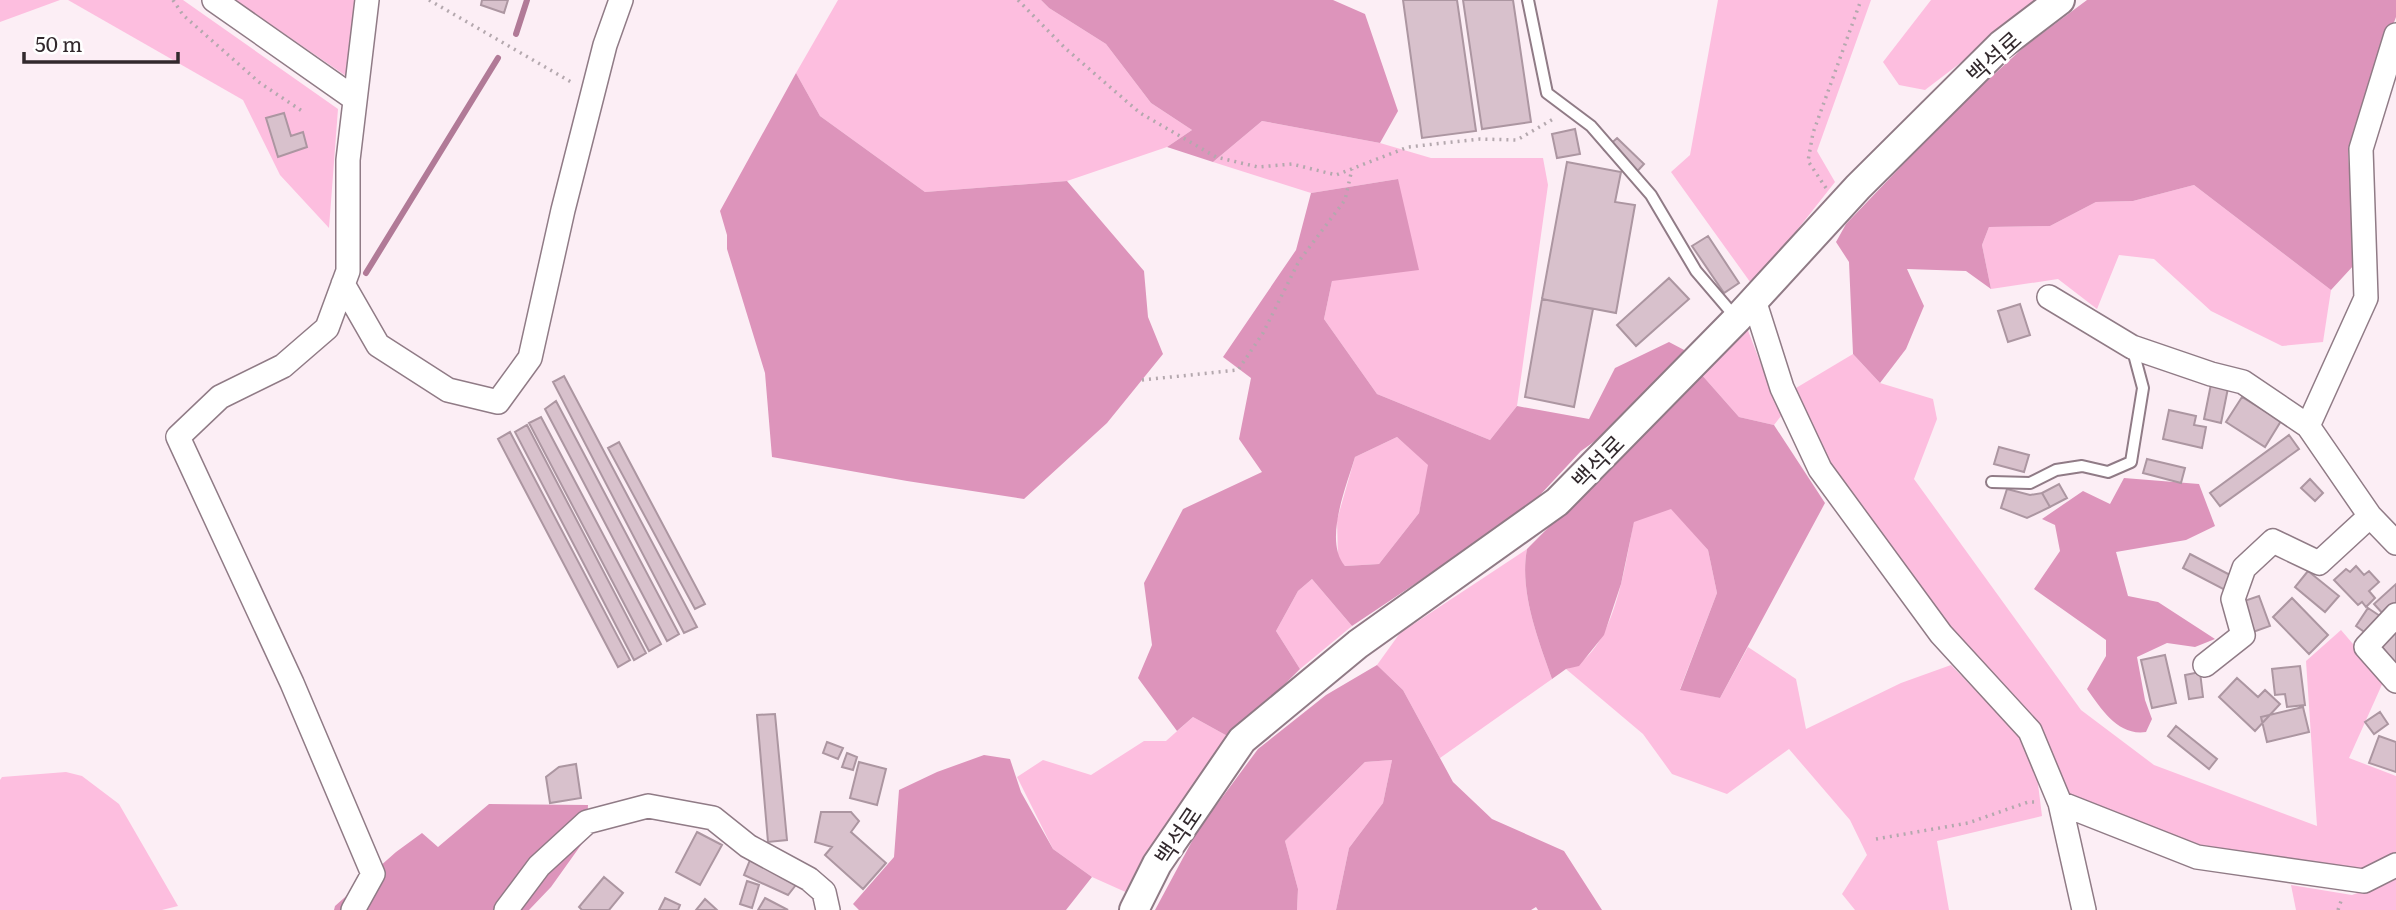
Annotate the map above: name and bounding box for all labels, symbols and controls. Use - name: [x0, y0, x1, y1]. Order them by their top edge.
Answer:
- scale bar: [24, 21, 178, 65]
- street label: 백석로: [1958, 22, 2028, 90]
- text: 50 m: [35, 27, 82, 58]
- street label: 백석로: [1563, 426, 1631, 496]
- street label: 백석로: [1145, 799, 1209, 871]

